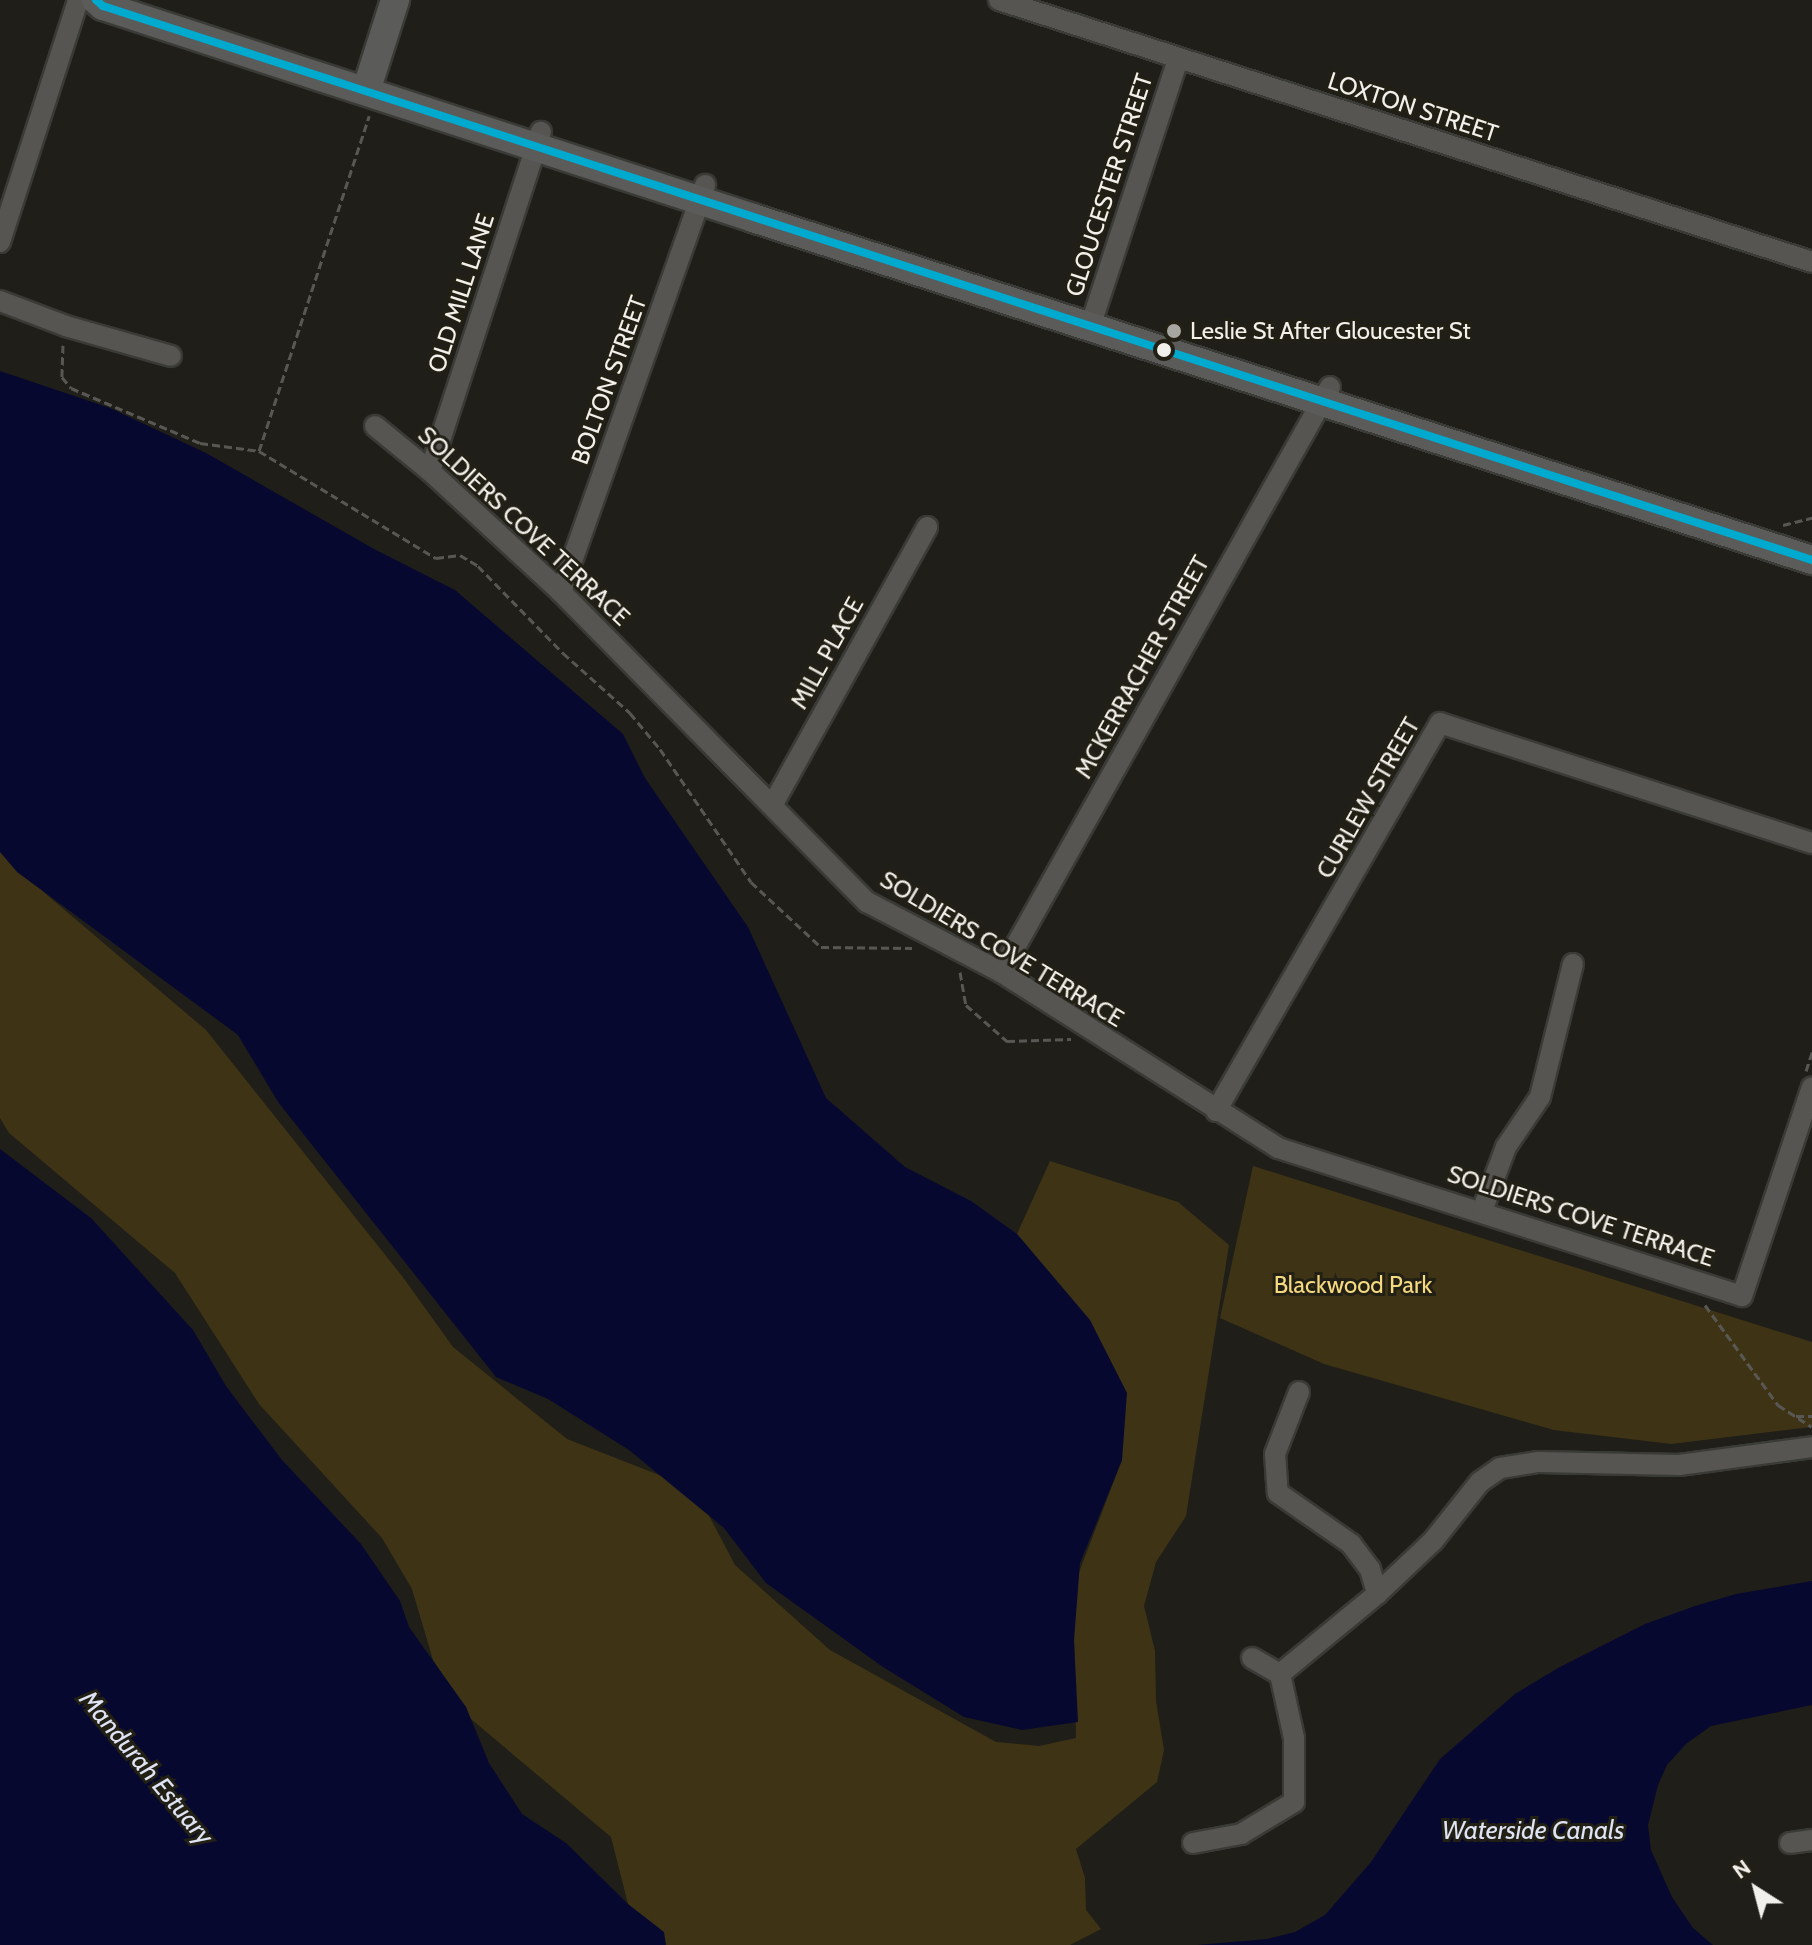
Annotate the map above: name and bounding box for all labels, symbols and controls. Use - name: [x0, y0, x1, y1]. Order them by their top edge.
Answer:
- street label: LOXTON STREET: [1324, 66, 1502, 148]
- street label: GLOUCESTER STREET: [1059, 70, 1159, 300]
- street label: OLD MILL LANE: [422, 210, 500, 376]
- street label: BOLTON STREET: [565, 292, 653, 468]
- place label: Leslie St After Gloucester St: [1190, 317, 1470, 345]
- marker: Leslie St After Gloucester St: [1165, 322, 1183, 340]
- unlabelled marker: [1156, 342, 1172, 358]
- street label: SOLDIERS COVE TERRACE: [412, 420, 636, 632]
- street label: MCKERRACHER STREET: [1069, 551, 1215, 783]
- street label: MILL PLACE: [785, 592, 869, 714]
- street label: CURLEW STREET: [1310, 713, 1426, 883]
- street label: SOLDIERS COVE TERRACE: [875, 865, 1129, 1033]
- street label: SOLDIERS COVE TERRACE: [1444, 1159, 1718, 1273]
- park label: Blackwood Park: [1274, 1271, 1432, 1299]
- water label: Mandurah Estuary: [72, 1685, 220, 1851]
- water label: Waterside Canals: [1442, 1815, 1624, 1847]
- north arrow: [1716, 1849, 1796, 1929]
- text: N: [1727, 1854, 1756, 1885]

